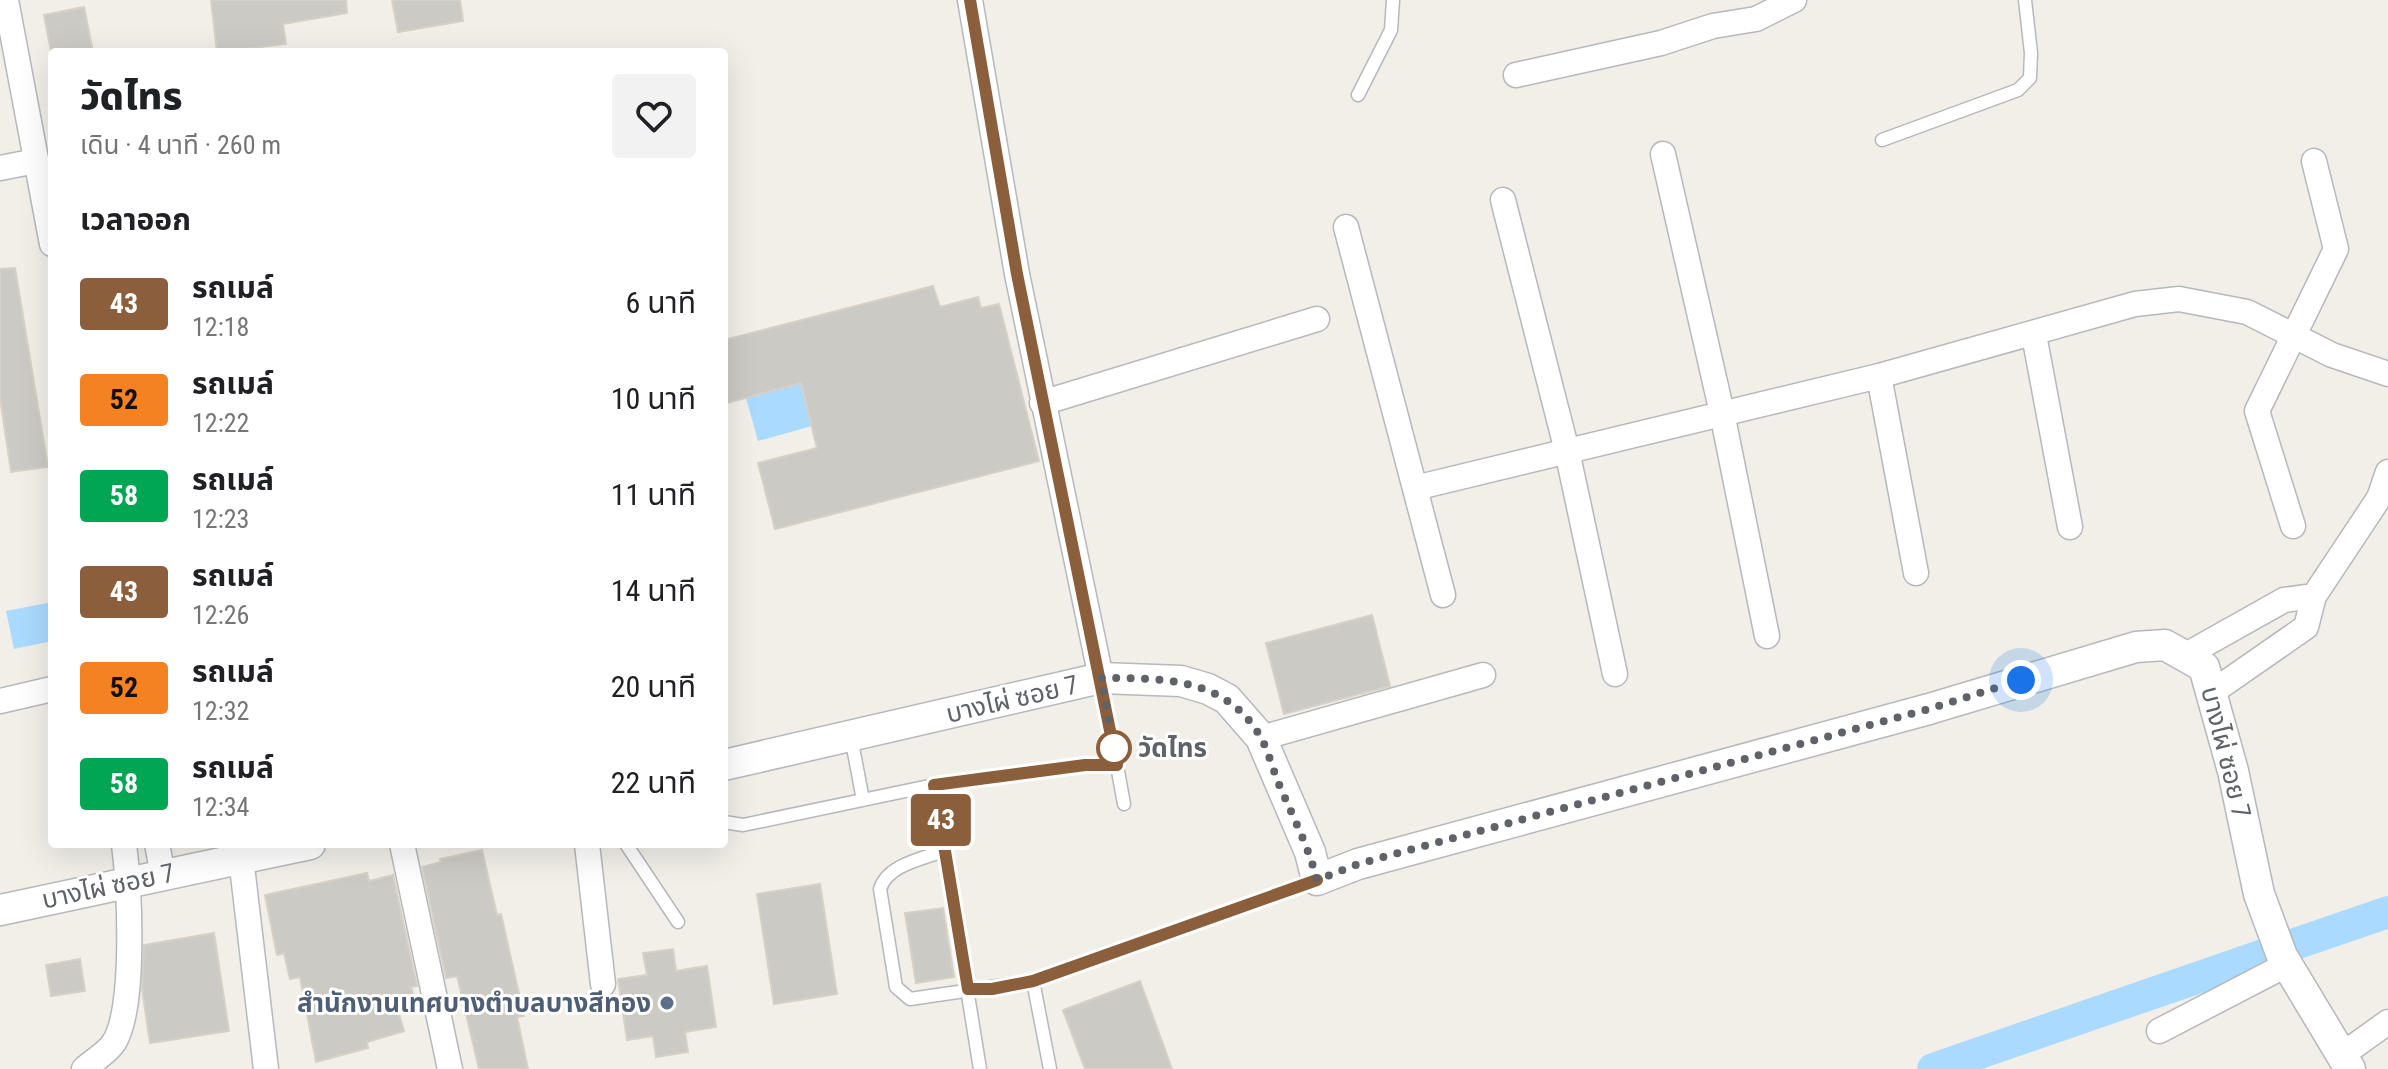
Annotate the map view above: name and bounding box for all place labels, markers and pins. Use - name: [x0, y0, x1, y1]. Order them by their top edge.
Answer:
- marker: วัดไทร: [1097, 731, 1131, 765]
- place label: วัดไทร: [1138, 733, 1207, 763]
- place label: สำนักงานเทศบางตำบลบางสีทอง: [297, 988, 651, 1018]
- marker: สำนักงานเทศบางตำบลบางสีทอง: [658, 994, 676, 1012]

